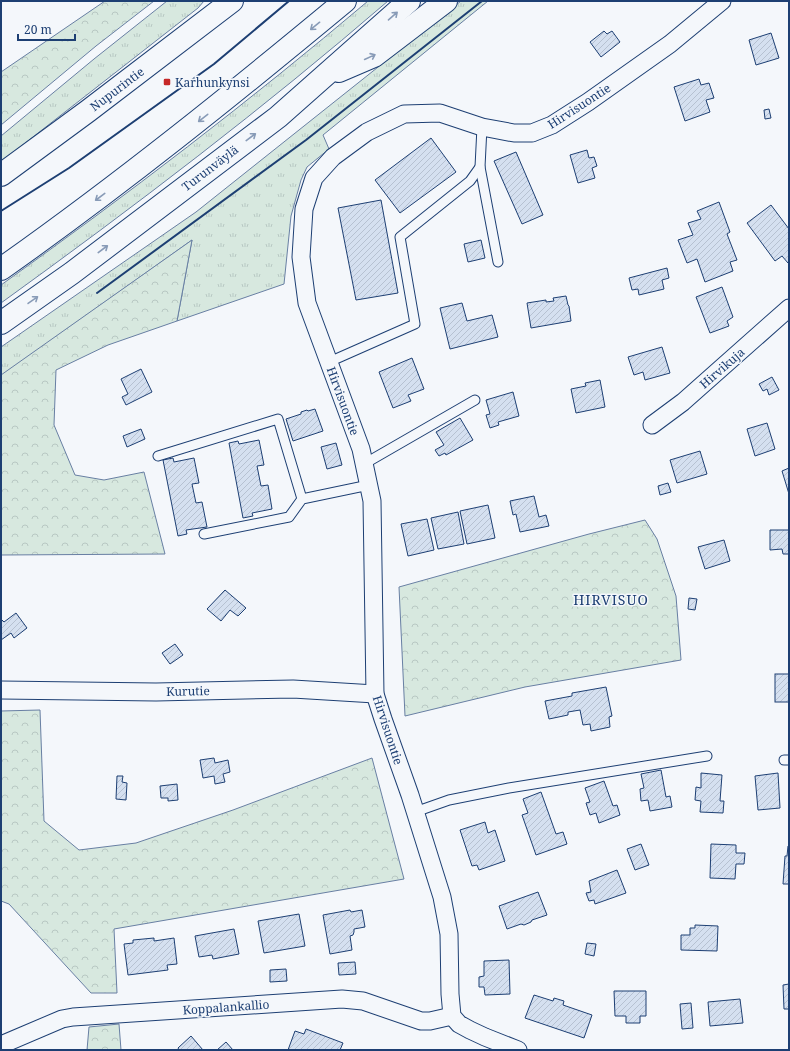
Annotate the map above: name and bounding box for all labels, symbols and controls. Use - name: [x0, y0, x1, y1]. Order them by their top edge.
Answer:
- one-way arrow: [387, 11, 398, 20]
- scale bar: [18, 16, 75, 42]
- text: 20 m: [24, 21, 52, 38]
- one-way arrow: [310, 21, 320, 30]
- one-way arrow: [363, 53, 375, 60]
- street label: Nupurintie: [87, 63, 147, 115]
- place label: Karhunkynsi: [175, 74, 250, 91]
- marker: Karhunkynsi: [162, 77, 172, 87]
- street label: Hirvisuontie: [544, 79, 614, 133]
- one-way arrow: [197, 113, 208, 122]
- one-way arrow: [246, 132, 257, 141]
- street label: Turunväylä: [178, 141, 242, 195]
- one-way arrow: [94, 193, 105, 201]
- one-way arrow: [98, 245, 109, 253]
- one-way arrow: [27, 296, 38, 304]
- street label: Hirvikuja: [696, 343, 748, 392]
- street label: Hirvisuontie: [323, 364, 363, 438]
- district label: HIRVISUO: [573, 590, 649, 609]
- street label: Kurutie: [166, 682, 210, 700]
- street label: Hirvisuontie: [369, 693, 407, 767]
- street label: Koppalankallio: [182, 995, 270, 1019]

